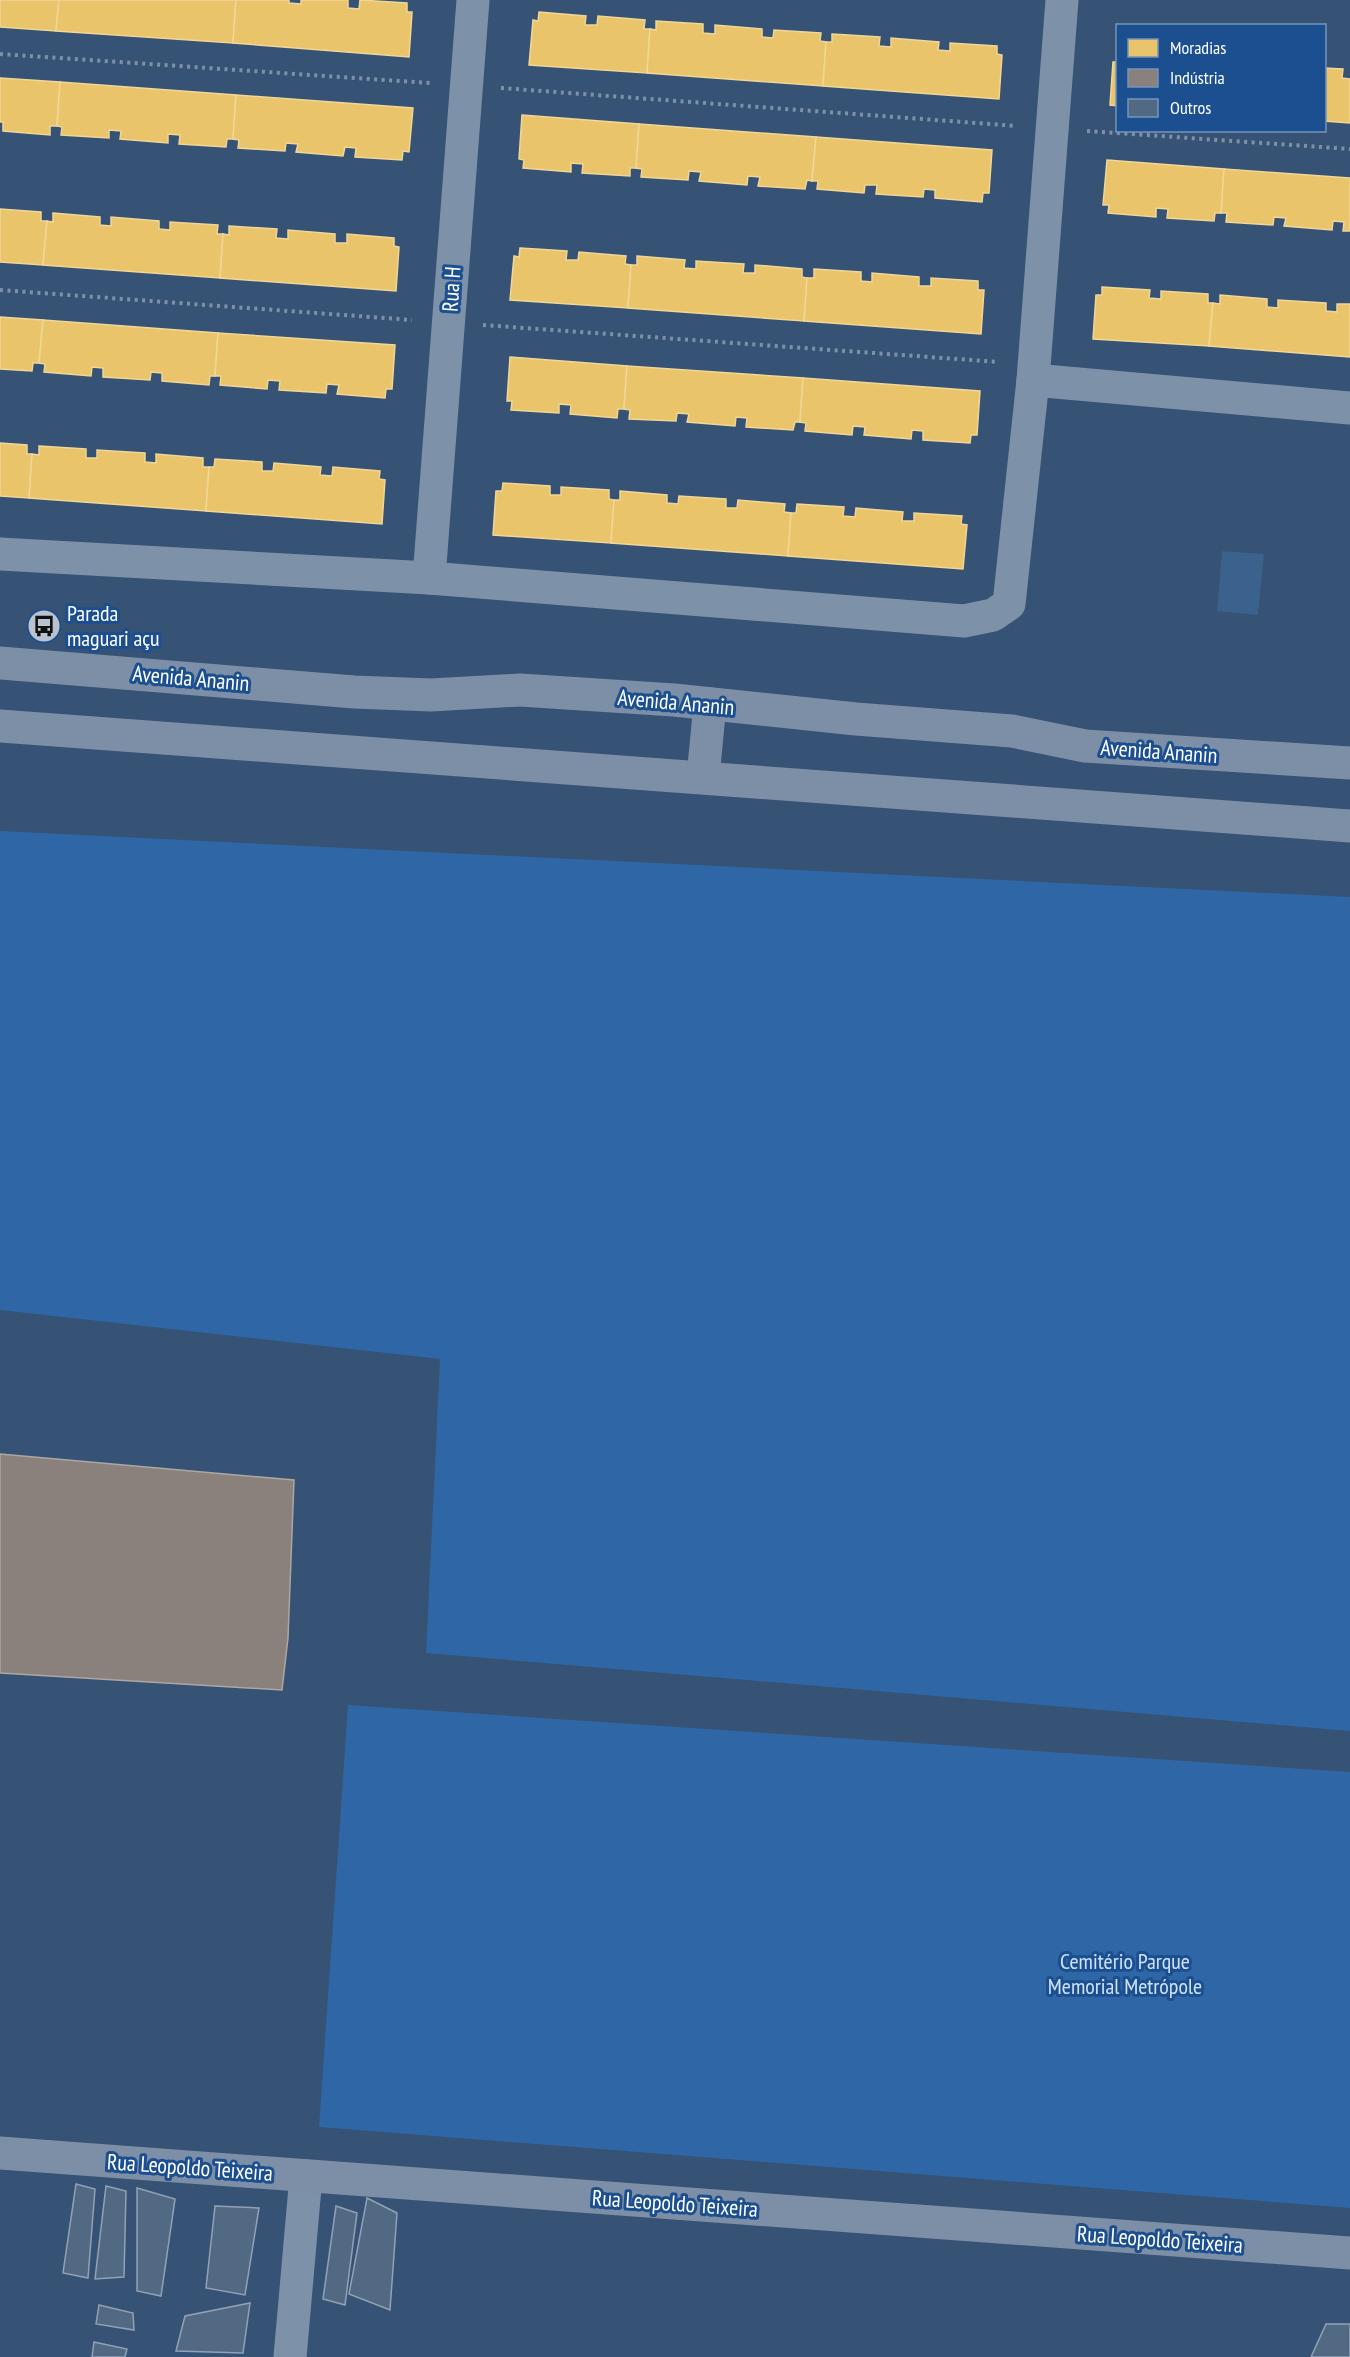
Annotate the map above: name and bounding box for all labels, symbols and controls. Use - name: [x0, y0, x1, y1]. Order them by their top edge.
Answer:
- legend: [1116, 24, 1326, 132]
- text: Moradias: [1170, 36, 1226, 59]
- text: Indústria: [1170, 66, 1225, 89]
- text: Outros: [1170, 96, 1211, 119]
- street label: Rua H: [435, 265, 467, 313]
- place label: Parada maguari açu: [67, 599, 160, 652]
- bus stop icon: Parada maguari açu: [26, 608, 62, 644]
- street label: Avenida Ananin: [131, 659, 251, 697]
- street label: Avenida Ananin: [616, 683, 736, 721]
- street label: Avenida Ananin: [1100, 733, 1218, 769]
- park label: Cemitério Parque Memorial Metrópole: [1048, 1947, 1202, 2000]
- street label: Rua Leopoldo Teixeira: [106, 2147, 274, 2187]
- street label: Rua Leopoldo Teixeira: [591, 2183, 759, 2223]
- street label: Rua Leopoldo Teixeira: [1076, 2219, 1244, 2259]

